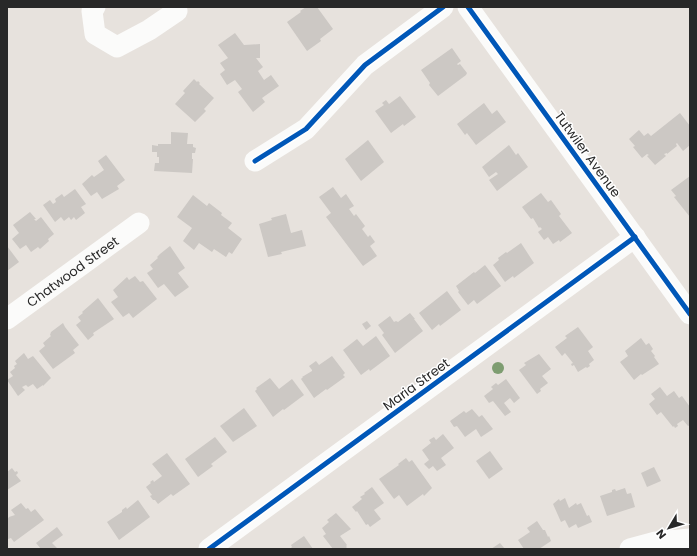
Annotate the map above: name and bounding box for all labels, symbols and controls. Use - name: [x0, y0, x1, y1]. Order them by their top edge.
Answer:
- street label: Tutwiler Avenue: [550, 107, 625, 201]
- street label: Chatwood Street: [23, 232, 123, 312]
- street label: Maria Street: [379, 354, 454, 415]
- north arrow: [649, 508, 689, 548]
- text: N: [652, 526, 670, 542]

